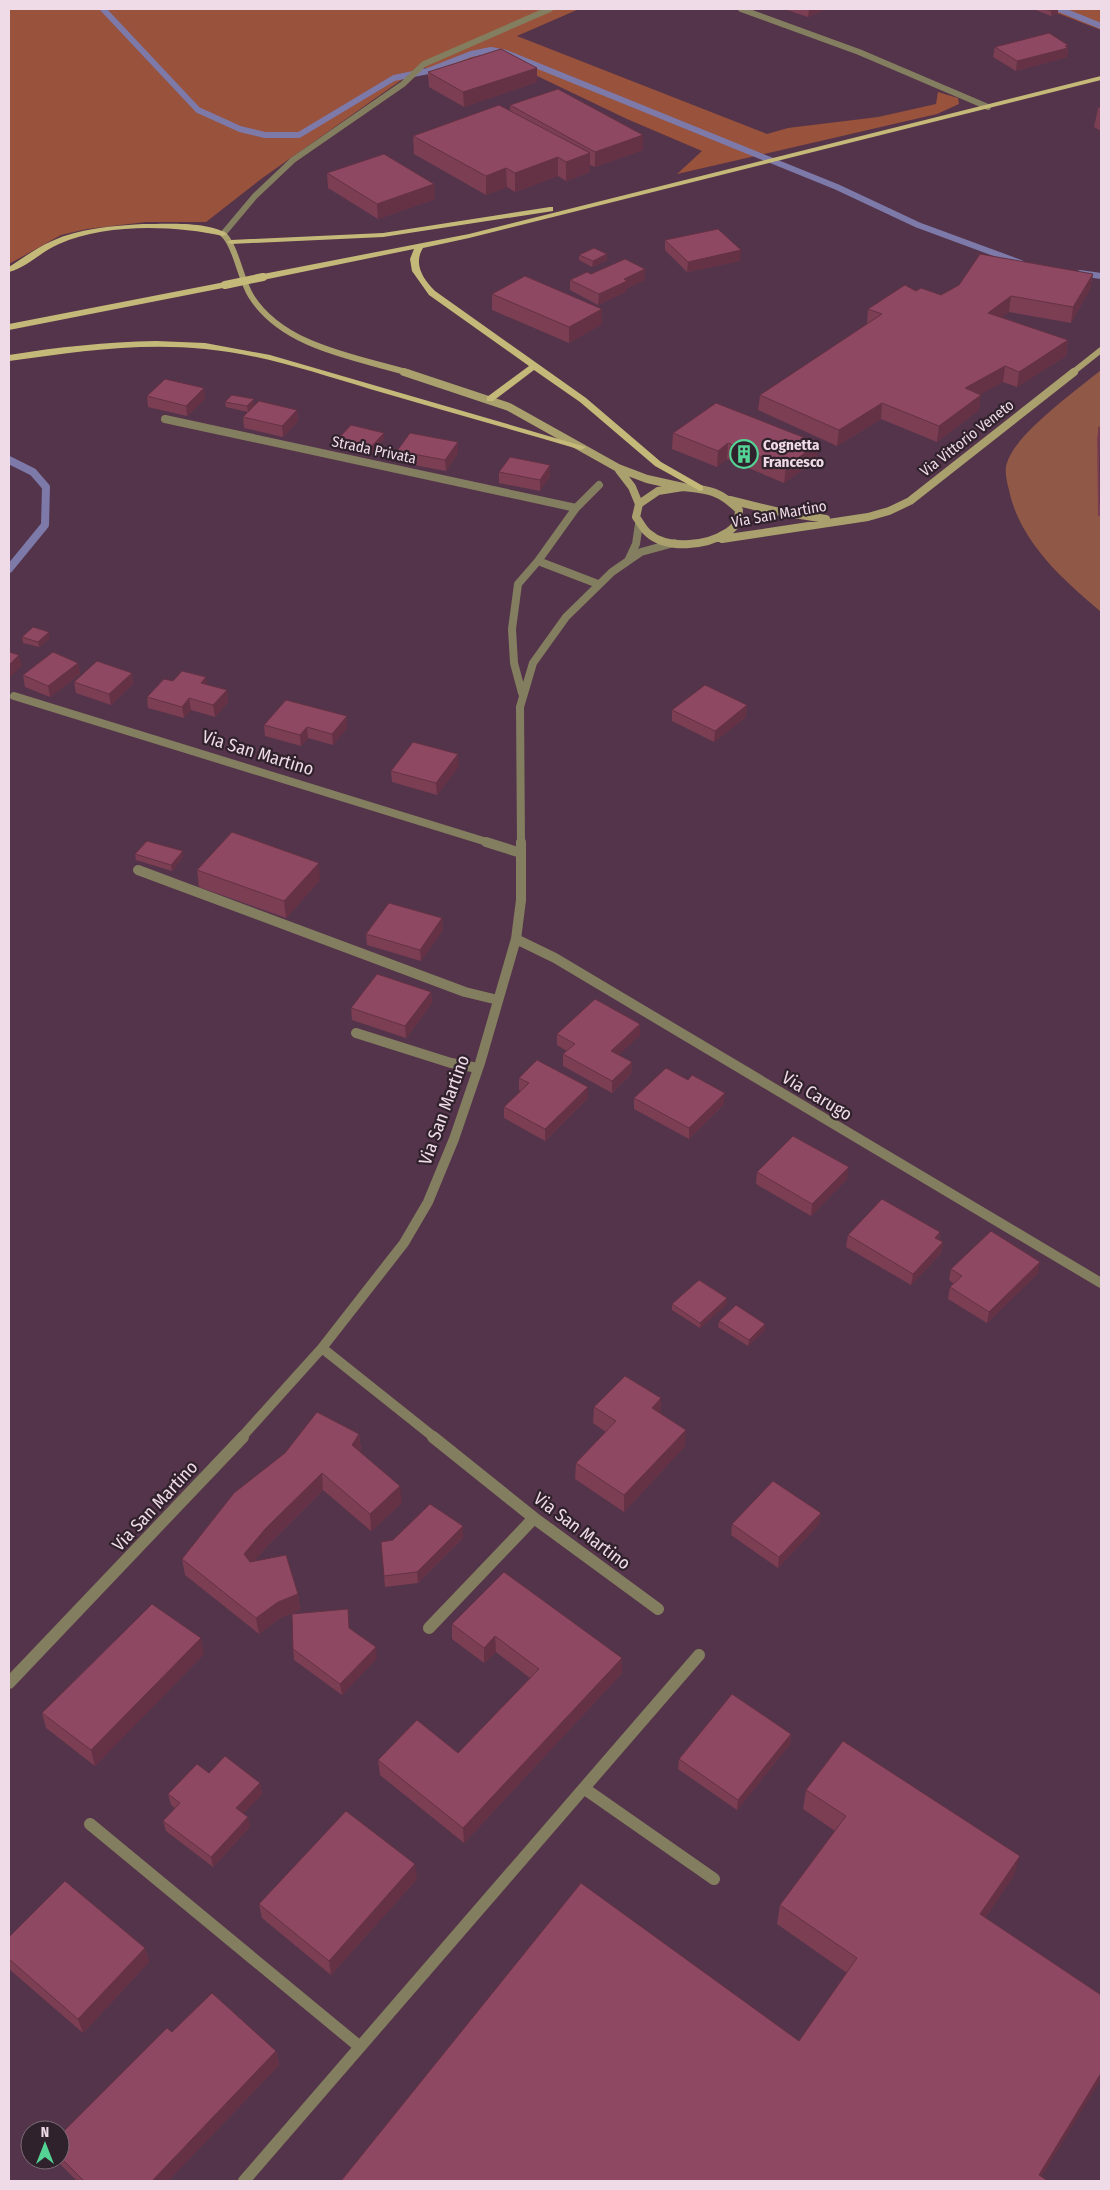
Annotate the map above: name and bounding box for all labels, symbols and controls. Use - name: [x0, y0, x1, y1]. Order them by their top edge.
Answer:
- street label: Via Vittorio Veneto: [916, 396, 1018, 480]
- street label: Strada Privata: [330, 432, 418, 468]
- place label: Cognetta Francesco: [763, 436, 824, 471]
- building icon: Cognetta Francesco: [729, 439, 759, 469]
- street label: Via San Martino: [730, 497, 828, 531]
- street label: Via San Martino: [200, 726, 316, 780]
- street label: Via San Martino: [414, 1052, 474, 1168]
- street label: Via Carugo: [778, 1067, 856, 1125]
- street label: Via San Martino: [108, 1456, 202, 1556]
- street label: Via San Martino: [529, 1487, 635, 1575]
- north arrow: [20, 2120, 70, 2170]
- text: N: [41, 2124, 49, 2141]

